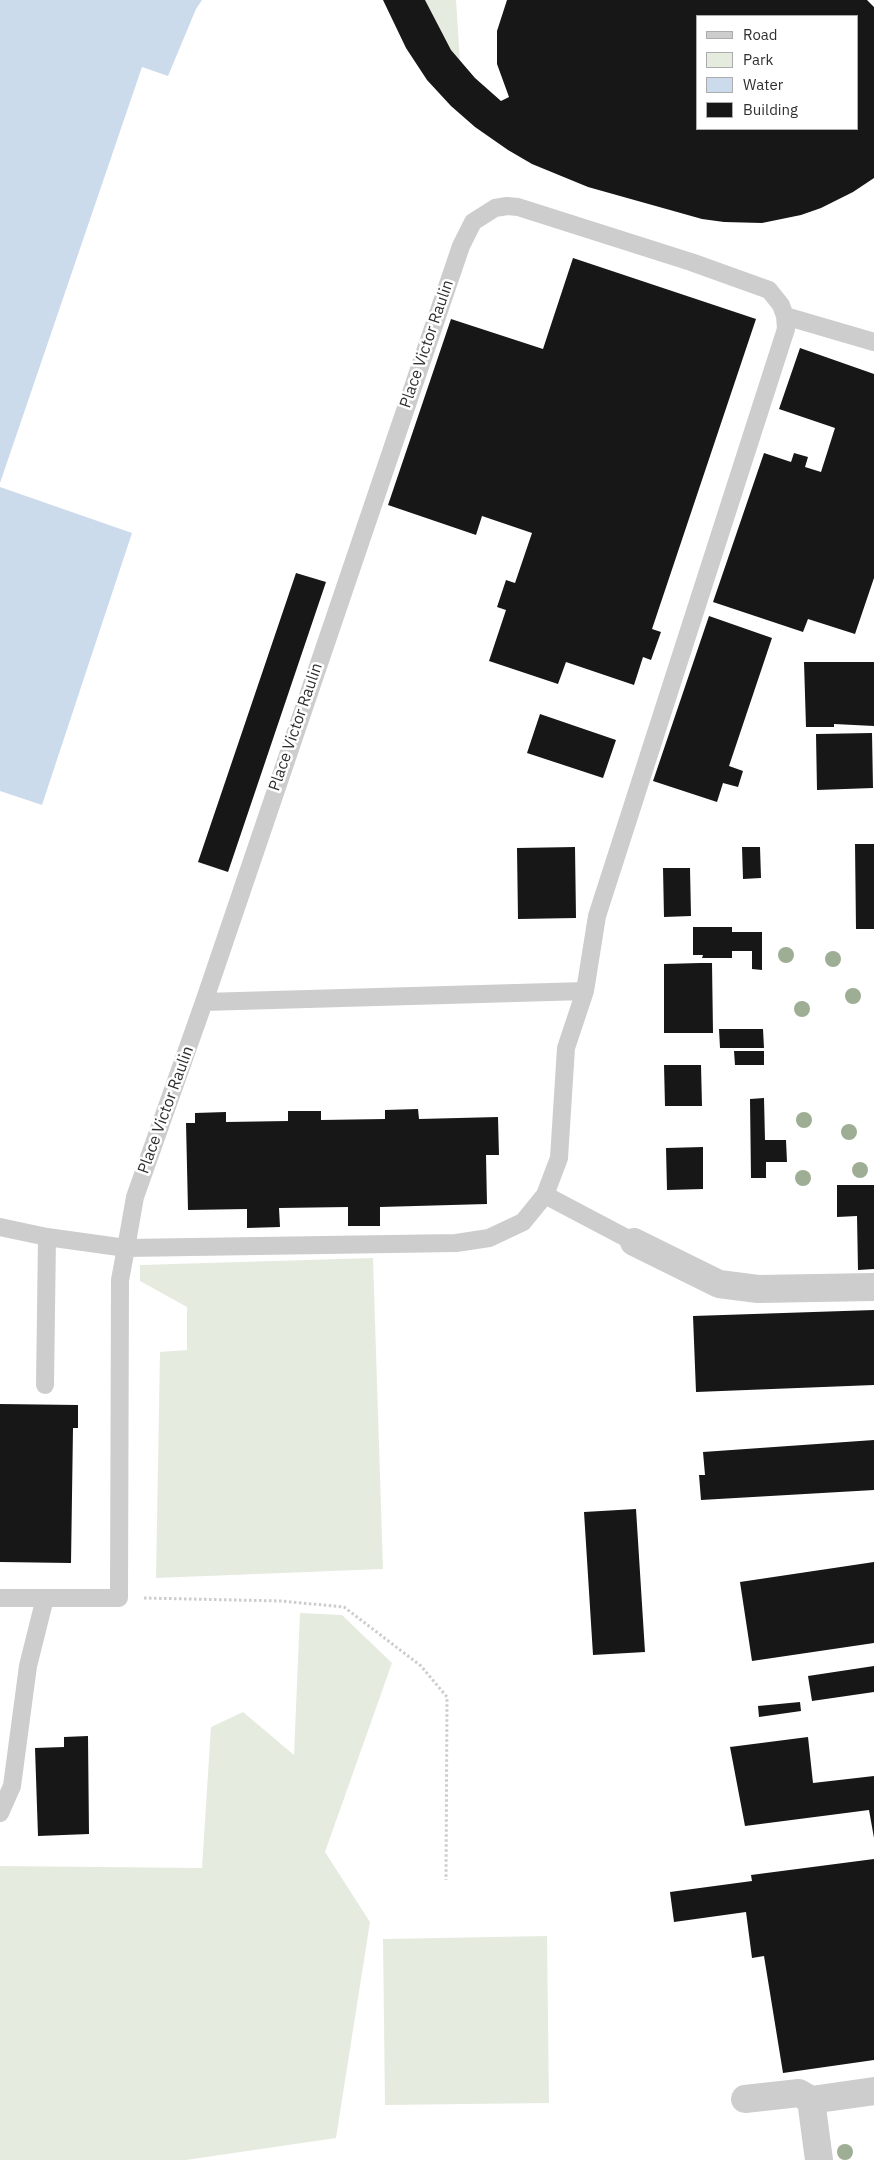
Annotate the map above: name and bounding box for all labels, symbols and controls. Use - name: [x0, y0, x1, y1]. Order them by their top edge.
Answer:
- legend: [696, 15, 859, 130]
- text: Road: [743, 25, 778, 44]
- text: Park: [743, 50, 773, 69]
- text: Water: [743, 75, 783, 94]
- text: Building: [743, 100, 798, 119]
- street label: Place Victor Raulin: [396, 277, 458, 411]
- street label: Place Victor Raulin: [265, 660, 327, 794]
- street label: Place Victor Raulin: [134, 1044, 198, 1176]

